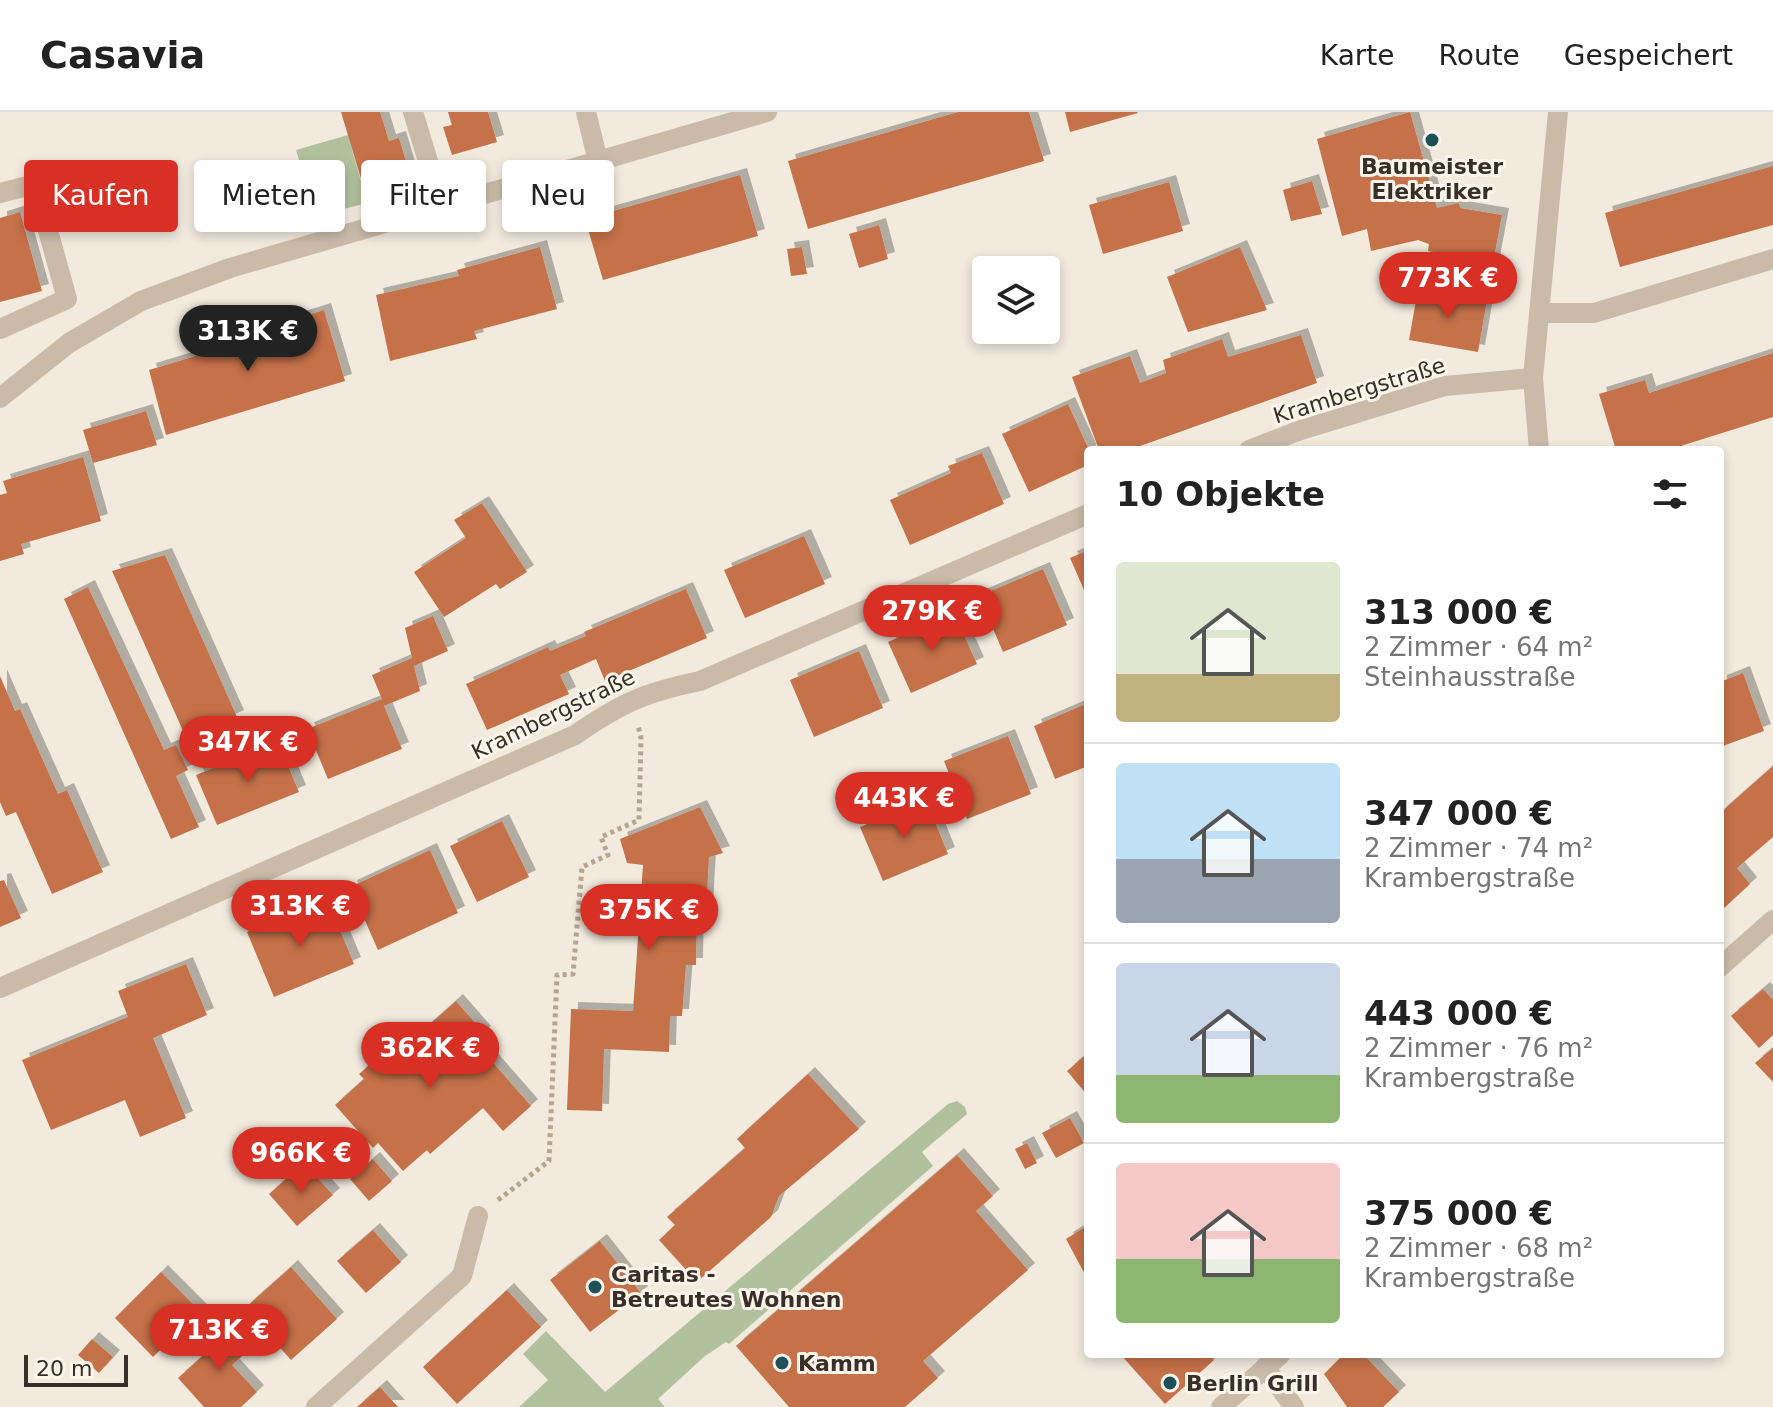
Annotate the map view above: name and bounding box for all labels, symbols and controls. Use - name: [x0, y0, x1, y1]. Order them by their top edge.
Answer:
- text: Casavia: [40, 33, 205, 77]
- text: Karte: [1320, 39, 1395, 72]
- text: Route: [1439, 39, 1520, 72]
- text: Gespeichert: [1564, 39, 1733, 72]
- marker: Baumeister Elektriker: [1423, 131, 1441, 149]
- place label: Baumeister Elektriker: [1361, 154, 1503, 204]
- chip: Kaufen: [24, 160, 178, 232]
- chip: Mieten: [194, 160, 345, 232]
- chip: Filter: [361, 160, 486, 232]
- chip: Neu: [502, 160, 614, 232]
- pin: 773K €: [1383, 252, 1513, 320]
- map controls: [972, 256, 1060, 344]
- button: layers: [972, 256, 1060, 344]
- text: 773K €: [1397, 263, 1499, 293]
- pin: 313K €: [183, 305, 313, 373]
- text: 313K €: [197, 316, 299, 346]
- street label: Krambergstraße: [1270, 352, 1448, 429]
- icon: filters: [1648, 472, 1692, 516]
- text: 10 Objekte: [1116, 474, 1325, 514]
- pin: 279K €: [867, 585, 997, 653]
- text: 313 000 €: [1364, 592, 1553, 632]
- icon: home: [1180, 594, 1276, 690]
- text: 279K €: [881, 596, 983, 626]
- text: 2 Zimmer · 64 m²: [1364, 632, 1593, 662]
- text: Steinhausstraße: [1364, 662, 1576, 692]
- street label: Krambergstraße: [468, 664, 639, 765]
- pin: 347K €: [183, 716, 313, 784]
- text: 347K €: [197, 727, 299, 757]
- pin: 443K €: [839, 772, 969, 840]
- text: 443K €: [853, 783, 955, 813]
- text: 347 000 €: [1364, 793, 1553, 833]
- icon: home: [1180, 795, 1276, 891]
- text: 2 Zimmer · 74 m²: [1364, 833, 1593, 863]
- text: Krambergstraße: [1364, 863, 1575, 893]
- pin: 313K €: [235, 880, 365, 948]
- pin: 375K €: [584, 884, 714, 952]
- text: 313K €: [249, 891, 351, 921]
- text: 375K €: [598, 895, 700, 925]
- text: 443 000 €: [1364, 993, 1553, 1033]
- icon: home: [1180, 995, 1276, 1091]
- pin: 362K €: [365, 1022, 495, 1090]
- text: 362K €: [379, 1033, 481, 1063]
- text: 2 Zimmer · 76 m²: [1364, 1033, 1593, 1063]
- text: Krambergstraße: [1364, 1063, 1575, 1093]
- pin: 966K €: [236, 1127, 366, 1195]
- text: 966K €: [250, 1138, 352, 1168]
- text: 375 000 €: [1364, 1193, 1553, 1233]
- icon: home: [1180, 1195, 1276, 1291]
- text: 2 Zimmer · 68 m²: [1364, 1233, 1593, 1263]
- place label: Caritas - Betreutes Wohnen: [611, 1262, 841, 1312]
- text: Krambergstraße: [1364, 1263, 1575, 1293]
- marker: Caritas - Betreutes Wohnen: [586, 1278, 604, 1296]
- pin: 713K €: [154, 1304, 284, 1372]
- text: 713K €: [168, 1315, 270, 1345]
- scale bar: [24, 1351, 128, 1387]
- place label: Kamm: [798, 1351, 876, 1376]
- marker: Kamm: [773, 1354, 791, 1372]
- text: 20 m: [36, 1356, 92, 1381]
- place label: Berlin Grill: [1186, 1371, 1318, 1396]
- marker: Berlin Grill: [1161, 1374, 1179, 1392]

